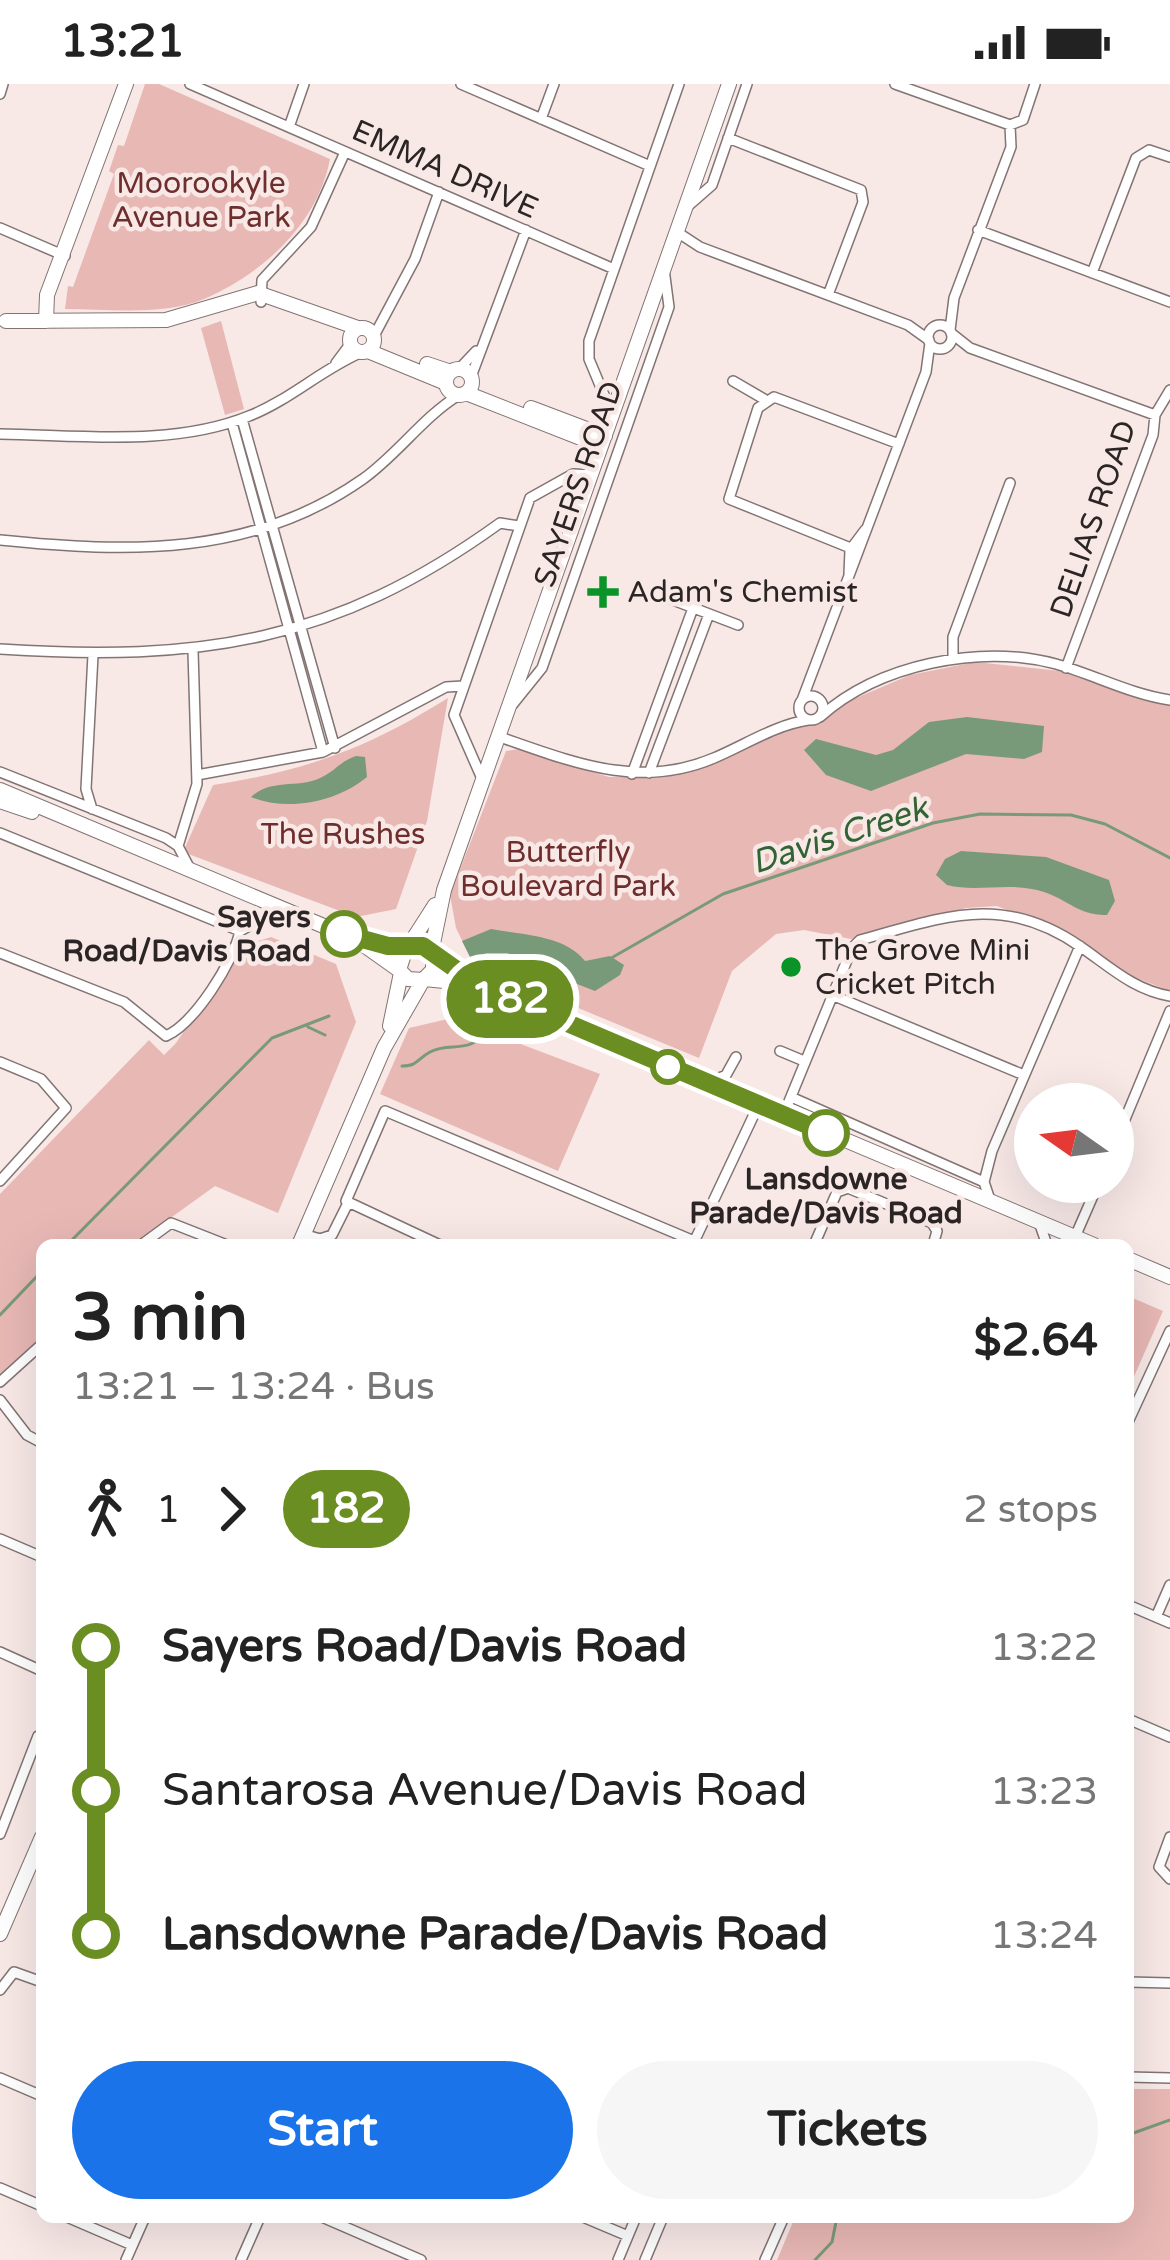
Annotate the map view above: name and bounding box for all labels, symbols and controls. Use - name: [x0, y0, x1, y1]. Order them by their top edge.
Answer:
- text: 13:21: [60, 15, 185, 69]
- street label: EMMA DRIVE: [346, 112, 544, 227]
- park label: Moorookyle Avenue Park: [111, 165, 291, 236]
- street label: SAYERS ROAD: [526, 376, 631, 592]
- street label: DELIAS ROAD: [1042, 416, 1145, 623]
- place label: Adam's Chemist: [627, 574, 858, 611]
- marker: Adam's Chemist: [590, 579, 616, 605]
- water label: Davis Creek: [746, 788, 934, 882]
- park label: The Rushes: [261, 816, 425, 853]
- park label: Butterfly Boulevard Park: [460, 834, 676, 905]
- place label: Sayers Road/Davis Road: [63, 899, 311, 970]
- marker: Sayers Road/Davis Road: [322, 912, 366, 956]
- place label: The Grove Mini Cricket Pitch: [815, 932, 1030, 1003]
- marker: The Grove Mini Cricket Pitch: [778, 954, 804, 980]
- line badge: 182: [441, 960, 579, 1038]
- text: 182: [470, 973, 550, 1024]
- unlabelled marker: [652, 1051, 684, 1083]
- north arrow: [1014, 1083, 1134, 1203]
- map controls: [1014, 1083, 1134, 1203]
- marker: Lansdowne Parade/Davis Road: [804, 1111, 848, 1155]
- place label: Lansdowne Parade/Davis Road: [689, 1161, 963, 1232]
- text: 3 min: [72, 1278, 248, 1358]
- text: $2.64: [974, 1314, 1098, 1368]
- text: 13:21 – 13:24 · Bus: [72, 1363, 435, 1410]
- icon: walk: [72, 1476, 138, 1542]
- icon: forward: [199, 1476, 265, 1542]
- text: 182: [307, 1483, 386, 1534]
- text: 1: [156, 1486, 181, 1533]
- text: 2 stops: [963, 1486, 1098, 1533]
- text: Sayers Road/Davis Road: [162, 1620, 687, 1674]
- text: 13:22: [990, 1624, 1098, 1671]
- text: Santarosa Avenue/Davis Road: [162, 1764, 808, 1818]
- text: 13:23: [990, 1768, 1098, 1815]
- text: Lansdowne Parade/Davis Road: [162, 1908, 828, 1962]
- text: 13:24: [990, 1912, 1098, 1959]
- button: Start: [72, 2061, 573, 2199]
- button: Tickets: [597, 2061, 1098, 2199]

